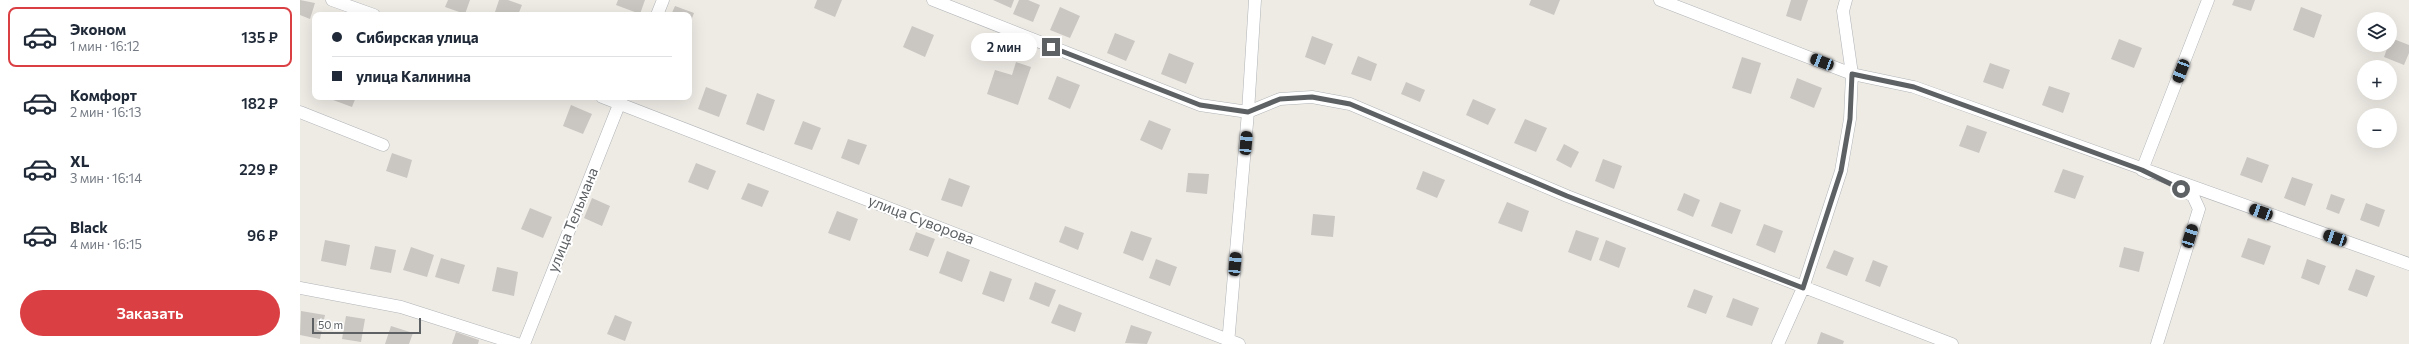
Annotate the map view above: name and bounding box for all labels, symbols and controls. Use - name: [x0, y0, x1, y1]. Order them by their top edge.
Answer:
- map controls: [2357, 12, 2397, 148]
- button: layers: [2357, 12, 2397, 52]
- icon: car: [22, 19, 58, 55]
- text: Эконом: [70, 20, 126, 38]
- text: 135 ₽: [241, 28, 278, 46]
- text: Сибирская улица: [356, 28, 479, 46]
- callout: 2 мин: [971, 33, 1037, 61]
- text: 1 мин · 16:12: [70, 38, 140, 54]
- route end: [1042, 38, 1060, 56]
- text: 2 мин: [987, 39, 1021, 55]
- car: [1809, 52, 1835, 72]
- car: [2171, 58, 2191, 84]
- button: +: [2357, 60, 2397, 100]
- text: улица Калинина: [356, 67, 471, 85]
- icon: car: [22, 85, 58, 121]
- text: Комфорт: [70, 86, 137, 104]
- text: 182 ₽: [241, 94, 278, 112]
- text: 2 мин · 16:13: [70, 104, 141, 120]
- button: −: [2357, 108, 2397, 148]
- car: [1239, 131, 1253, 155]
- icon: car: [22, 151, 58, 187]
- text: XL: [70, 152, 89, 170]
- text: 229 ₽: [239, 160, 278, 178]
- street label: улица Тельмана: [543, 165, 601, 275]
- text: 3 мин · 16:14: [70, 170, 142, 186]
- route start: [2172, 180, 2190, 198]
- street label: улица Суворова: [866, 191, 977, 248]
- car: [2248, 202, 2274, 222]
- icon: car: [22, 217, 58, 253]
- text: Black: [70, 218, 108, 236]
- car: [2181, 223, 2199, 249]
- text: 96 ₽: [247, 226, 278, 244]
- car: [2322, 228, 2348, 248]
- text: 4 мин · 16:15: [70, 236, 142, 252]
- car: [1228, 252, 1242, 276]
- button: Заказать: [20, 290, 280, 336]
- scale bar: [312, 316, 421, 335]
- text: 50 m: [318, 318, 343, 331]

